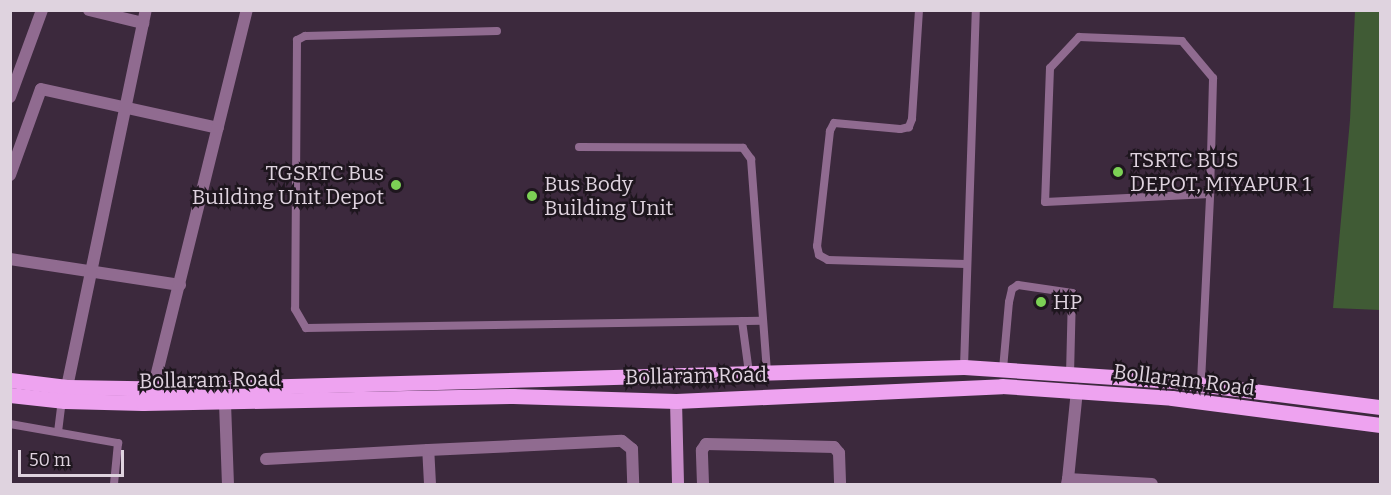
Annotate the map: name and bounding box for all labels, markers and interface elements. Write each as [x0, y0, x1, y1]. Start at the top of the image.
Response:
place label: TSRTC BUS DEPOT, MIYAPUR 1 [1130, 147, 1311, 197]
place label: TGSRTC Bus Building Unit Depot [192, 160, 384, 210]
marker: TSRTC BUS DEPOT, MIYAPUR 1 [1111, 165, 1125, 179]
place label: Bus Body Building Unit [544, 171, 673, 221]
marker: TGSRTC Bus Building Unit Depot [389, 178, 403, 192]
marker: Bus Body Building Unit [525, 189, 539, 203]
place label: HP [1053, 289, 1082, 315]
marker: HP [1034, 295, 1048, 309]
street label: Bollaram Road [1112, 359, 1256, 401]
street label: Bollaram Road [625, 362, 767, 390]
street label: Bollaram Road [139, 366, 281, 394]
scale bar [21, 438, 128, 476]
text: 50 m [29, 449, 71, 471]

